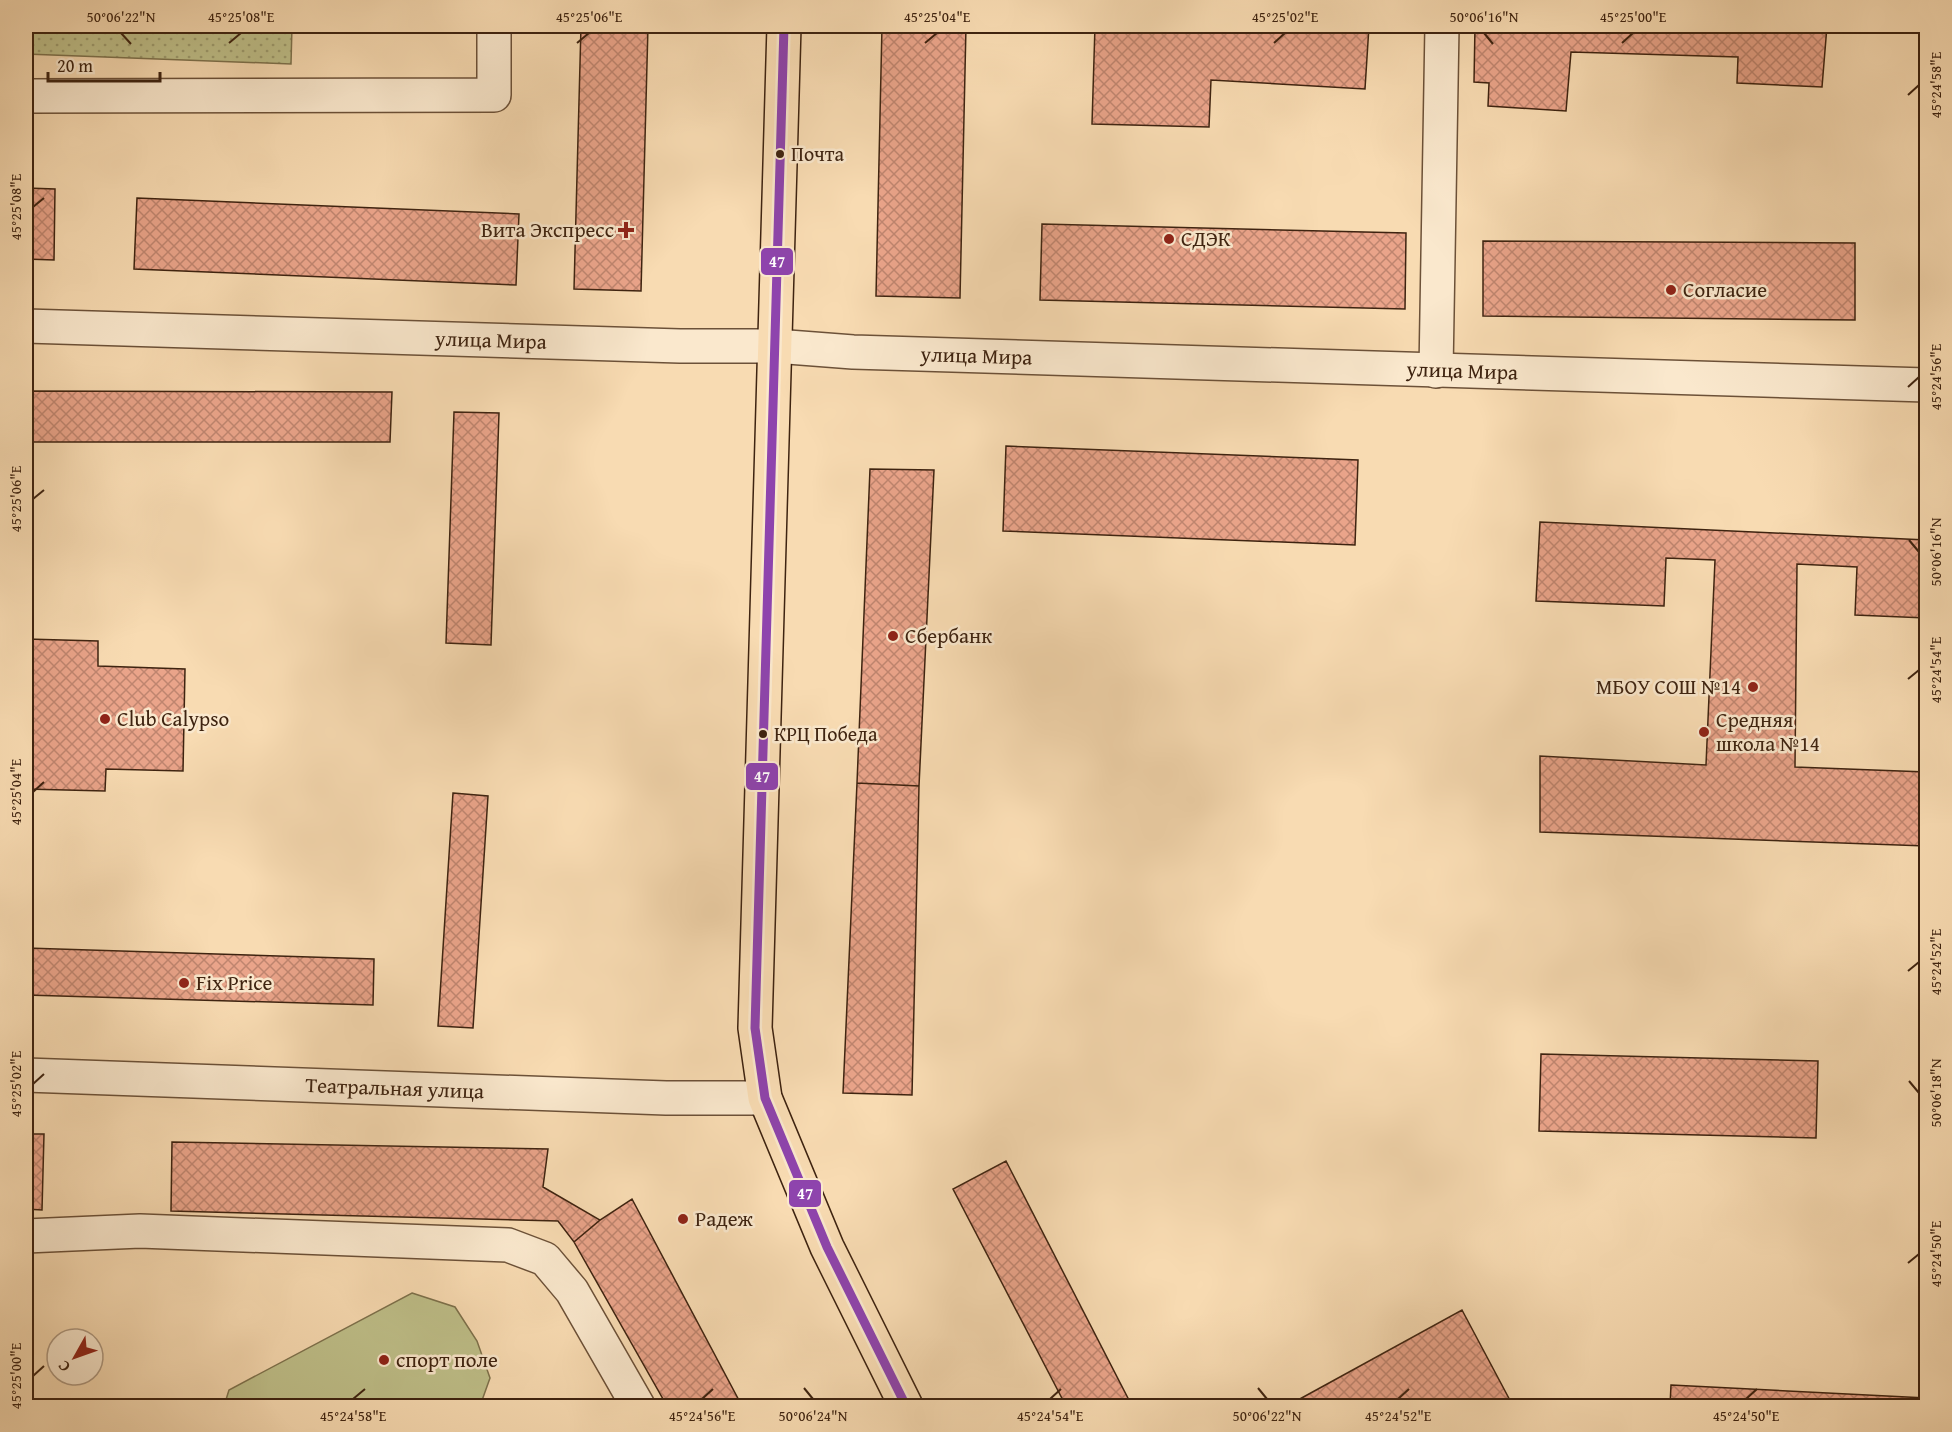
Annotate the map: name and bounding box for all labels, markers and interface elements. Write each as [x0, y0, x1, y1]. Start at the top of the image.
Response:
text: 50°06'22"N [87, 6, 156, 27]
text: 45°25'08"E [208, 6, 275, 27]
text: 45°25'06"E [556, 6, 623, 27]
text: 45°25'04"E [904, 6, 971, 27]
text: 45°25'02"E [1252, 6, 1319, 27]
text: 50°06'16"N [1450, 6, 1519, 27]
text: 45°25'00"E [1600, 6, 1667, 27]
scale bar [48, 45, 160, 83]
text: 45°24'58"E [1925, 51, 1946, 118]
text: 20 m [57, 52, 93, 79]
place label: Почта [791, 139, 844, 168]
marker: Почта [774, 148, 786, 160]
text: 45°25'08"E [5, 173, 26, 240]
place label: Вита Экспресс [481, 214, 614, 245]
marker: Вита Экспресс [619, 223, 633, 237]
place label: СДЭК [1181, 223, 1231, 254]
marker: СДЭК [1162, 232, 1176, 246]
line badge: 47 [760, 247, 794, 276]
text: 47 [769, 249, 785, 273]
place label: Согласие [1683, 274, 1767, 305]
marker: Согласие [1664, 283, 1678, 297]
street label: улица Мира [434, 322, 547, 357]
street label: улица Мира [919, 338, 1033, 373]
text: 45°24'56"E [1925, 343, 1946, 410]
street label: улица Мира [1405, 353, 1518, 387]
text: 45°25'06"E [5, 465, 26, 532]
text: 50°06'16"N [1925, 517, 1946, 586]
place label: Сбербанк [905, 620, 992, 651]
marker: Сбербанк [886, 629, 900, 643]
text: 45°24'54"E [1925, 636, 1946, 703]
place label: МБОУ СОШ №14 [1596, 671, 1741, 702]
marker: МБОУ СОШ №14 [1746, 680, 1760, 694]
place label: Club Calypso [117, 703, 229, 734]
place label: Средняя школа №14 [1716, 704, 1820, 759]
marker: Club Calypso [98, 712, 112, 726]
place label: КРЦ Победа [774, 719, 878, 748]
marker: Средняя школа №14 [1697, 725, 1711, 739]
marker: КРЦ Победа [757, 728, 769, 740]
text: 45°25'04"E [5, 758, 26, 825]
line badge: 47 [745, 762, 779, 791]
text: 47 [754, 764, 770, 788]
text: 45°24'52"E [1925, 928, 1946, 995]
place label: Fix Price [196, 967, 273, 998]
marker: Fix Price [177, 976, 191, 990]
text: 45°25'02"E [5, 1050, 26, 1117]
text: 50°06'18"N [1925, 1058, 1946, 1127]
street label: Театральная улица [305, 1069, 485, 1106]
line badge: 47 [788, 1179, 822, 1208]
text: 47 [797, 1181, 813, 1205]
place label: Радеж [695, 1203, 754, 1234]
marker: Радеж [676, 1212, 690, 1226]
text: 45°24'50"E [1925, 1220, 1946, 1287]
north arrow [45, 1327, 105, 1387]
text: 45°25'00"E [5, 1342, 26, 1409]
place label: спорт поле [396, 1344, 498, 1375]
marker: спорт поле [377, 1353, 391, 1367]
text: С [51, 1355, 76, 1378]
text: 45°24'58"E [320, 1405, 387, 1426]
text: 45°24'56"E [669, 1405, 736, 1426]
text: 50°06'24"N [779, 1405, 848, 1426]
text: 45°24'54"E [1017, 1405, 1084, 1426]
text: 50°06'22"N [1233, 1405, 1302, 1426]
text: 45°24'52"E [1365, 1405, 1432, 1426]
text: 45°24'50"E [1713, 1405, 1780, 1426]

